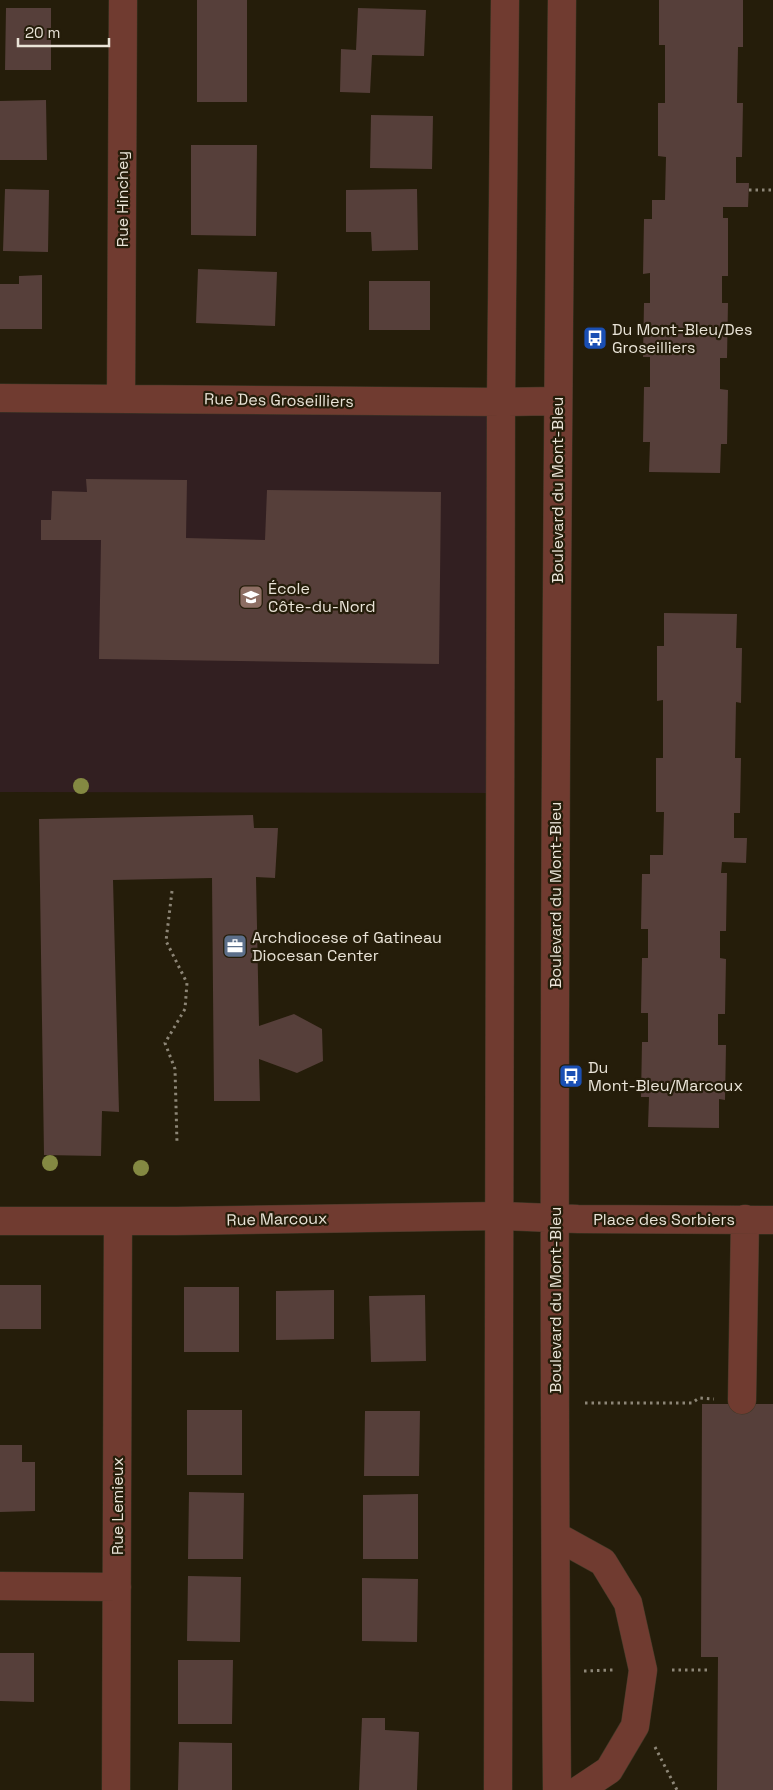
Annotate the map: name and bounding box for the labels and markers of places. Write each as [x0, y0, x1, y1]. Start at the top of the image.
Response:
place label: Du Mont-Bleu/Des Groseilliers [612, 319, 752, 358]
bus stop icon: Du Mont-Bleu/Des Groseilliers [582, 325, 608, 351]
place label: École Côte-du-Nord [268, 578, 376, 617]
school or university icon: École Côte-du-Nord [238, 584, 264, 610]
place label: Archdiocese of Gatineau Diocesan Center [252, 927, 442, 966]
office icon: Archdiocese of Gatineau Diocesan Center [222, 933, 248, 959]
place label: Du Mont-Bleu/Marcoux [588, 1057, 743, 1096]
bus stop icon: Du Mont-Bleu/Marcoux [558, 1063, 584, 1089]

